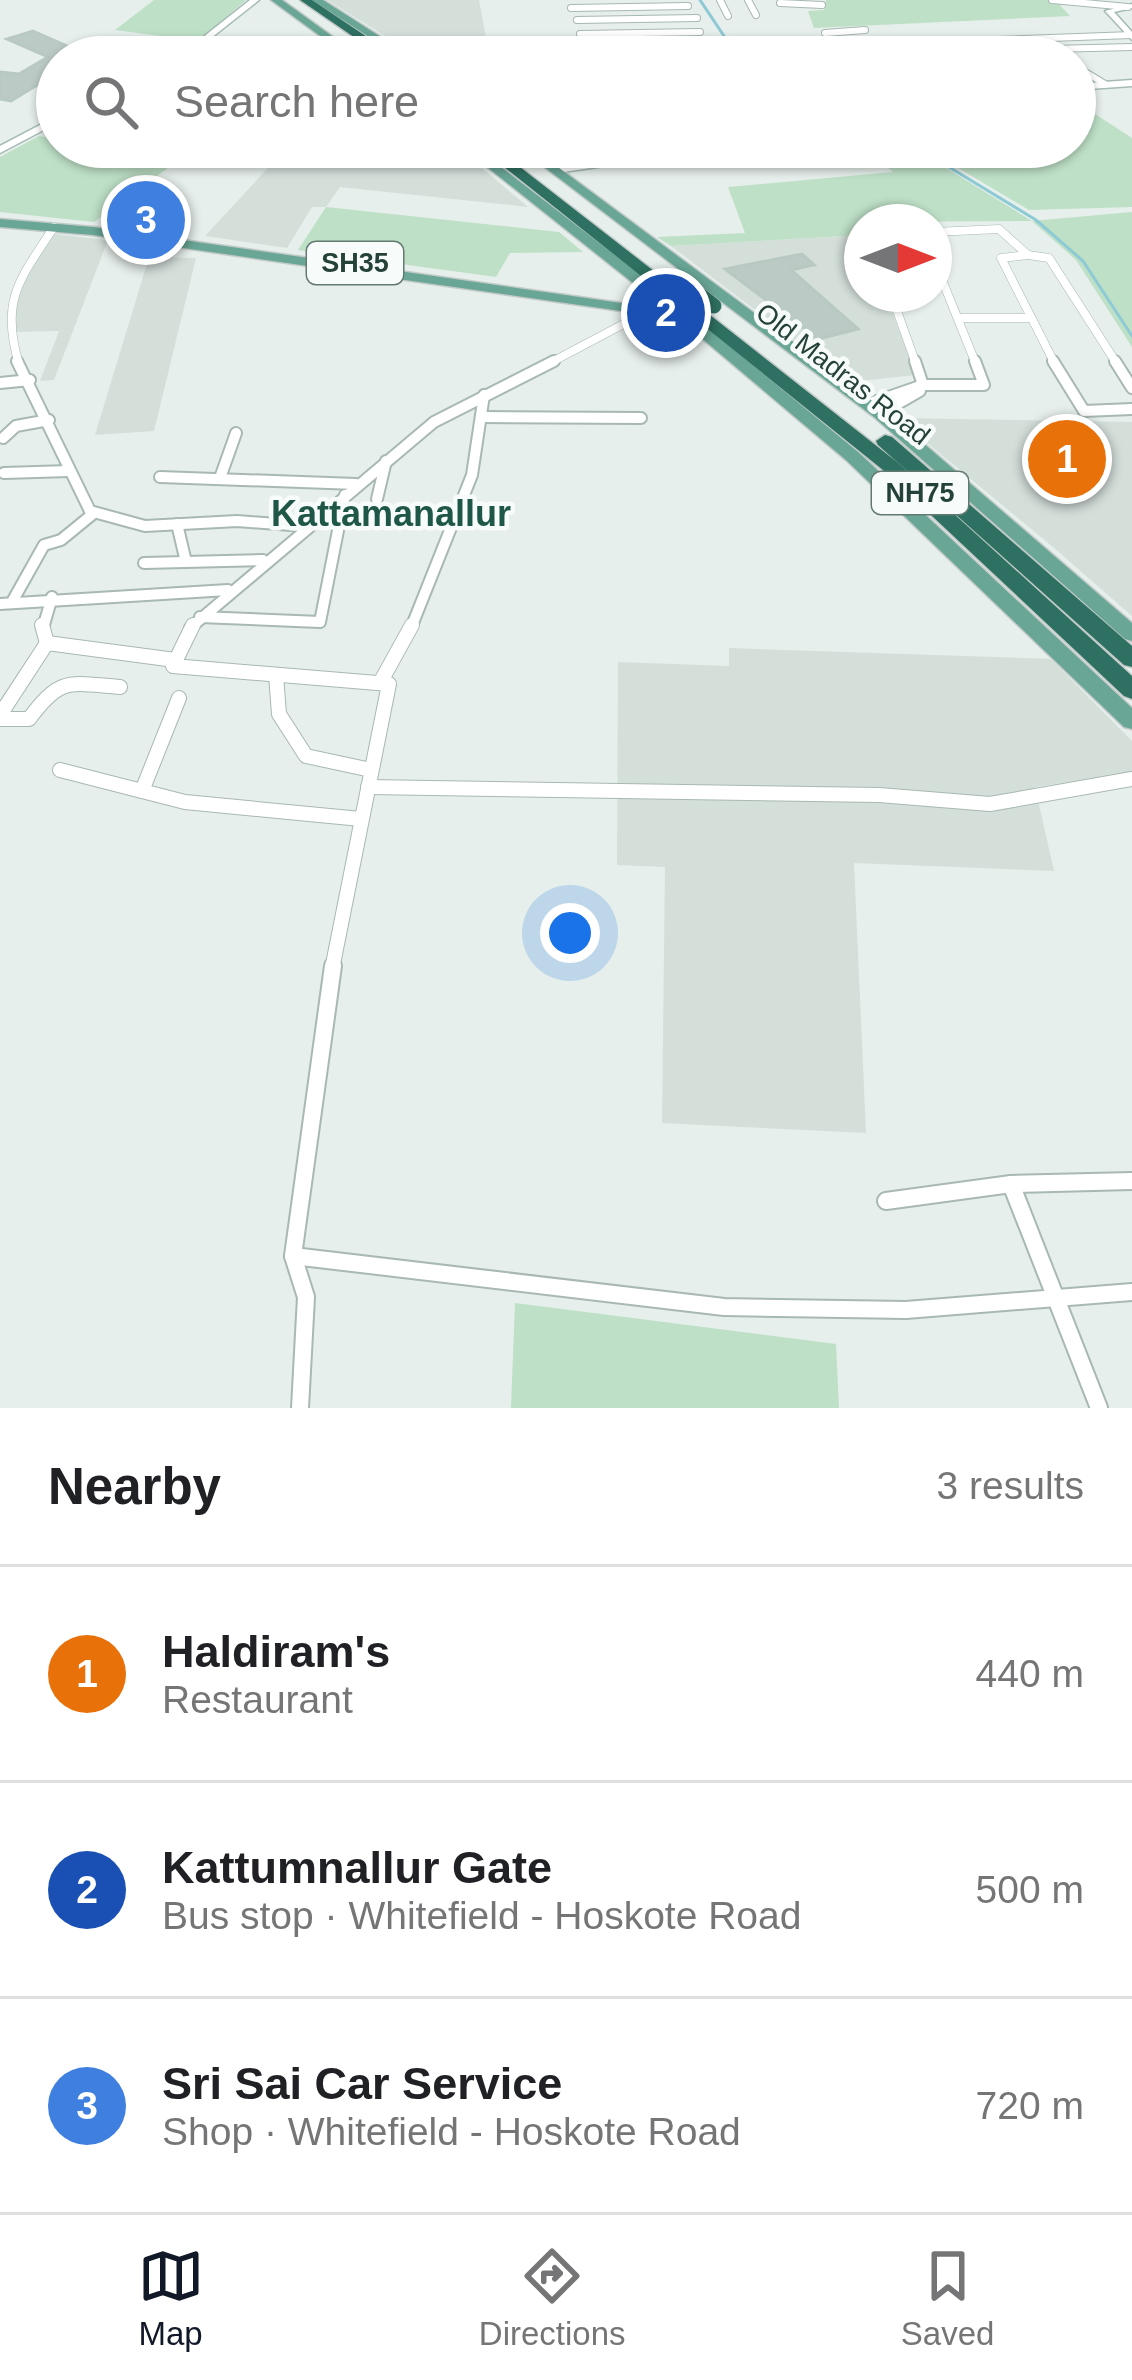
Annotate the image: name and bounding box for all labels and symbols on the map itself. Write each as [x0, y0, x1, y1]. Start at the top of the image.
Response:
pin: 3 [107, 175, 185, 265]
north arrow [844, 204, 952, 312]
road number: SH35 [307, 242, 403, 284]
pin: 2 [627, 268, 705, 358]
street label: Old Madras Road [750, 297, 936, 451]
pin: 1 [1028, 414, 1106, 504]
road number: NH75 [872, 472, 968, 514]
district label: Kattamanallur [271, 493, 511, 534]
your location [540, 903, 600, 963]

